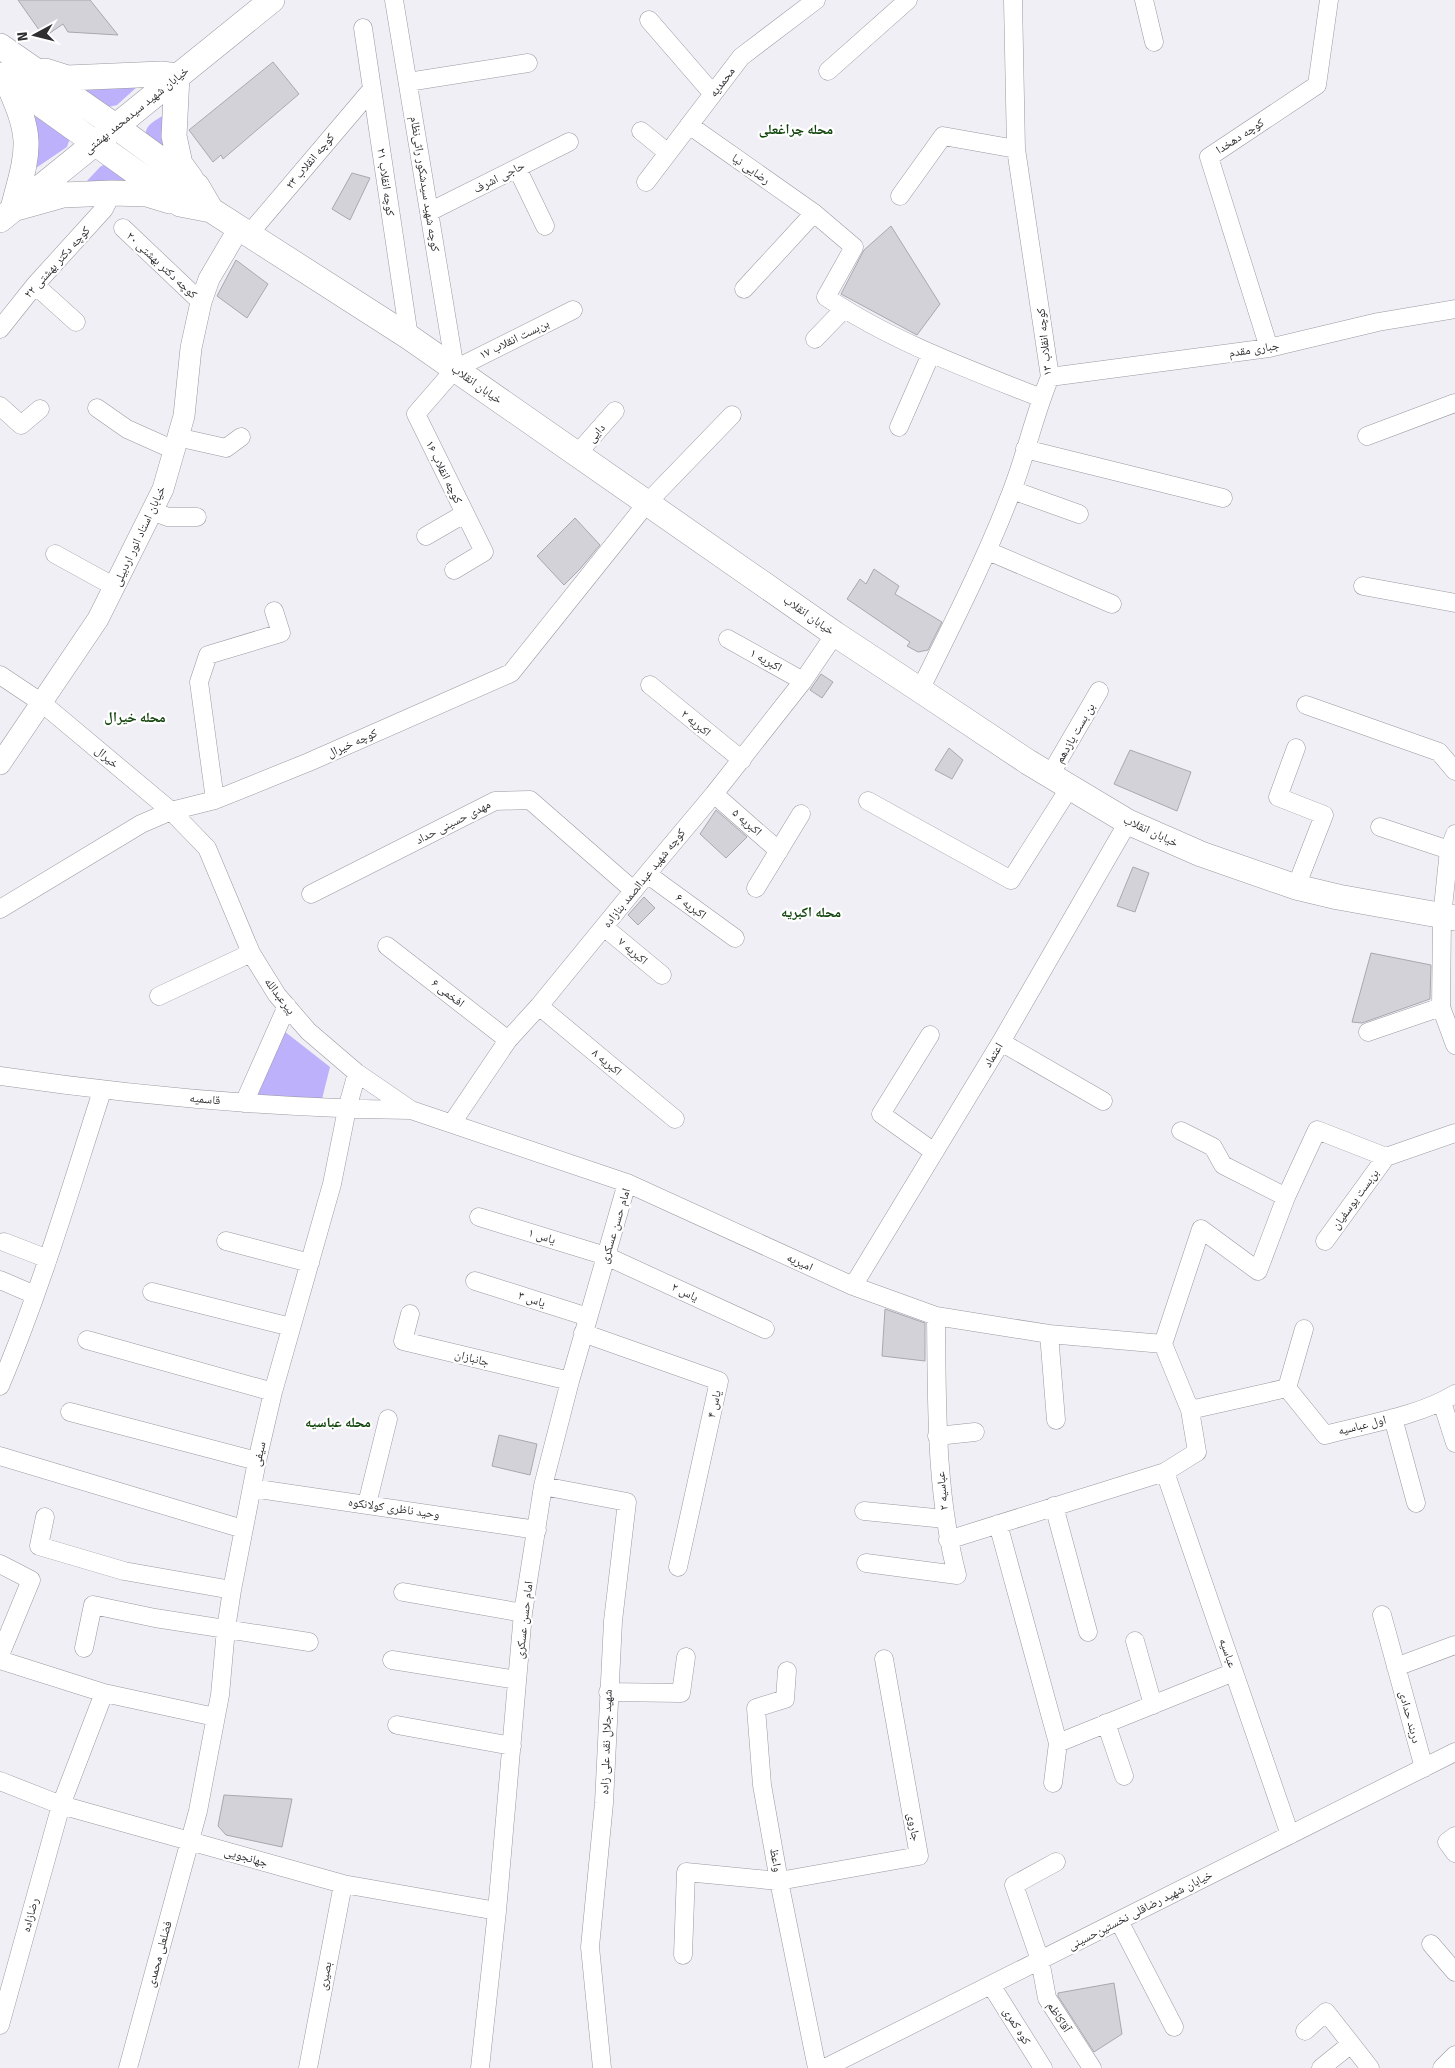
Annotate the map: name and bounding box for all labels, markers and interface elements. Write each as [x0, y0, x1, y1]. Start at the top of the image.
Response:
north arrow [10, 10, 60, 60]
text: N [14, 31, 32, 42]
street label: خیابان شهید سیدمحمد بهشتی [81, 63, 192, 157]
street label: محمدیه [706, 64, 738, 100]
street label: کوچه شهید سیدشکور راثی‌نظام [406, 115, 443, 253]
street label: کوچه دهخدا [1213, 115, 1267, 157]
district label: محله چراغعلی [759, 121, 833, 138]
street label: کوچه انقلاب ۲۳ [283, 130, 338, 192]
street label: کوچه انقلاب ۲۱ [374, 147, 398, 217]
street label: رضایی نیا [729, 151, 773, 188]
street label: حاجی اشرف [471, 158, 527, 196]
street label: کوچه دکتر بهشتی ۲۲ [21, 223, 93, 301]
street label: کوچه دکتر بهشتی ۲۰ [124, 229, 200, 302]
street label: کوچه انقلاب ۱۳ [1033, 307, 1055, 377]
street label: بن‌بست انقلاب ۱۷ [477, 316, 551, 362]
street label: جباری مقدم [1228, 338, 1281, 361]
street label: خیابان انقلاب [449, 361, 505, 407]
street label: دایی [584, 421, 608, 445]
street label: کوچه انقلاب ۱۶ [422, 438, 465, 506]
street label: خیابان استاد انور اردبیلی [110, 483, 169, 588]
street label: خیابان انقلاب [781, 592, 837, 638]
street label: اکبریه ۱ [747, 646, 785, 675]
street label: بن بست یازدهم [1052, 701, 1099, 766]
street label: اکبریه ۲ [678, 707, 714, 740]
district label: محله خیرال [104, 709, 166, 726]
street label: کوچه خیرال [325, 726, 379, 760]
street label: خیرال [92, 743, 122, 771]
street label: مهدی حسینی حداد [413, 797, 493, 847]
street label: اکبریه ۵ [729, 805, 765, 839]
street label: خیابان انقلاب [1121, 812, 1181, 850]
street label: کوچه شهید عبدالصمد بنازاده [600, 826, 689, 931]
street label: اکبریه ۶ [673, 890, 709, 922]
district label: محله اکبریه [781, 904, 841, 921]
street label: اکبریه ۷ [615, 935, 651, 968]
street label: پیرعبدالله [261, 975, 299, 1018]
street label: افخمی ۶ [429, 976, 467, 1010]
street label: اعتماد [980, 1040, 1006, 1070]
street label: اکبریه ۸ [589, 1046, 625, 1079]
street label: قاسمیه [189, 1091, 221, 1108]
street label: بن‌بست یوسفیان [1328, 1166, 1382, 1232]
street label: امام حسن عسکری [597, 1187, 634, 1266]
street label: یاس ۱ [527, 1225, 558, 1247]
street label: امیریه [785, 1250, 815, 1274]
street label: یاس ۲ [669, 1280, 701, 1305]
street label: یاس ۳ [517, 1288, 548, 1310]
street label: جانبازان [453, 1347, 491, 1369]
street label: یاس ۴ [704, 1389, 724, 1419]
street label: اول عباسیه [1337, 1412, 1388, 1438]
district label: محله عباسیه [305, 1414, 371, 1431]
street label: سیفی [250, 1440, 269, 1468]
street label: عباسیه ۲ [933, 1471, 951, 1511]
street label: وحید ناظری کولانکوه [347, 1495, 441, 1522]
street label: امام حسن عسکری [512, 1580, 537, 1660]
street label: عباسیه [1216, 1636, 1240, 1670]
street label: شهید جلال نقد علی زاده [597, 1689, 615, 1795]
street label: دربند حدادی [1396, 1689, 1424, 1745]
street label: جاروی [905, 1812, 923, 1843]
street label: جهانجویی [223, 1844, 270, 1870]
street label: واعظ [767, 1847, 785, 1873]
street label: خیابان شهید رضاقلی نخستین‌حسینی [1065, 1867, 1215, 1953]
street label: رضازاده [19, 1896, 41, 1933]
street label: فضلعلی محمدی [143, 1919, 175, 1989]
street label: بصیری [315, 1960, 335, 1992]
street label: آقاکاظم [1043, 1999, 1074, 2036]
street label: کوه کمری [1000, 2005, 1034, 2047]

